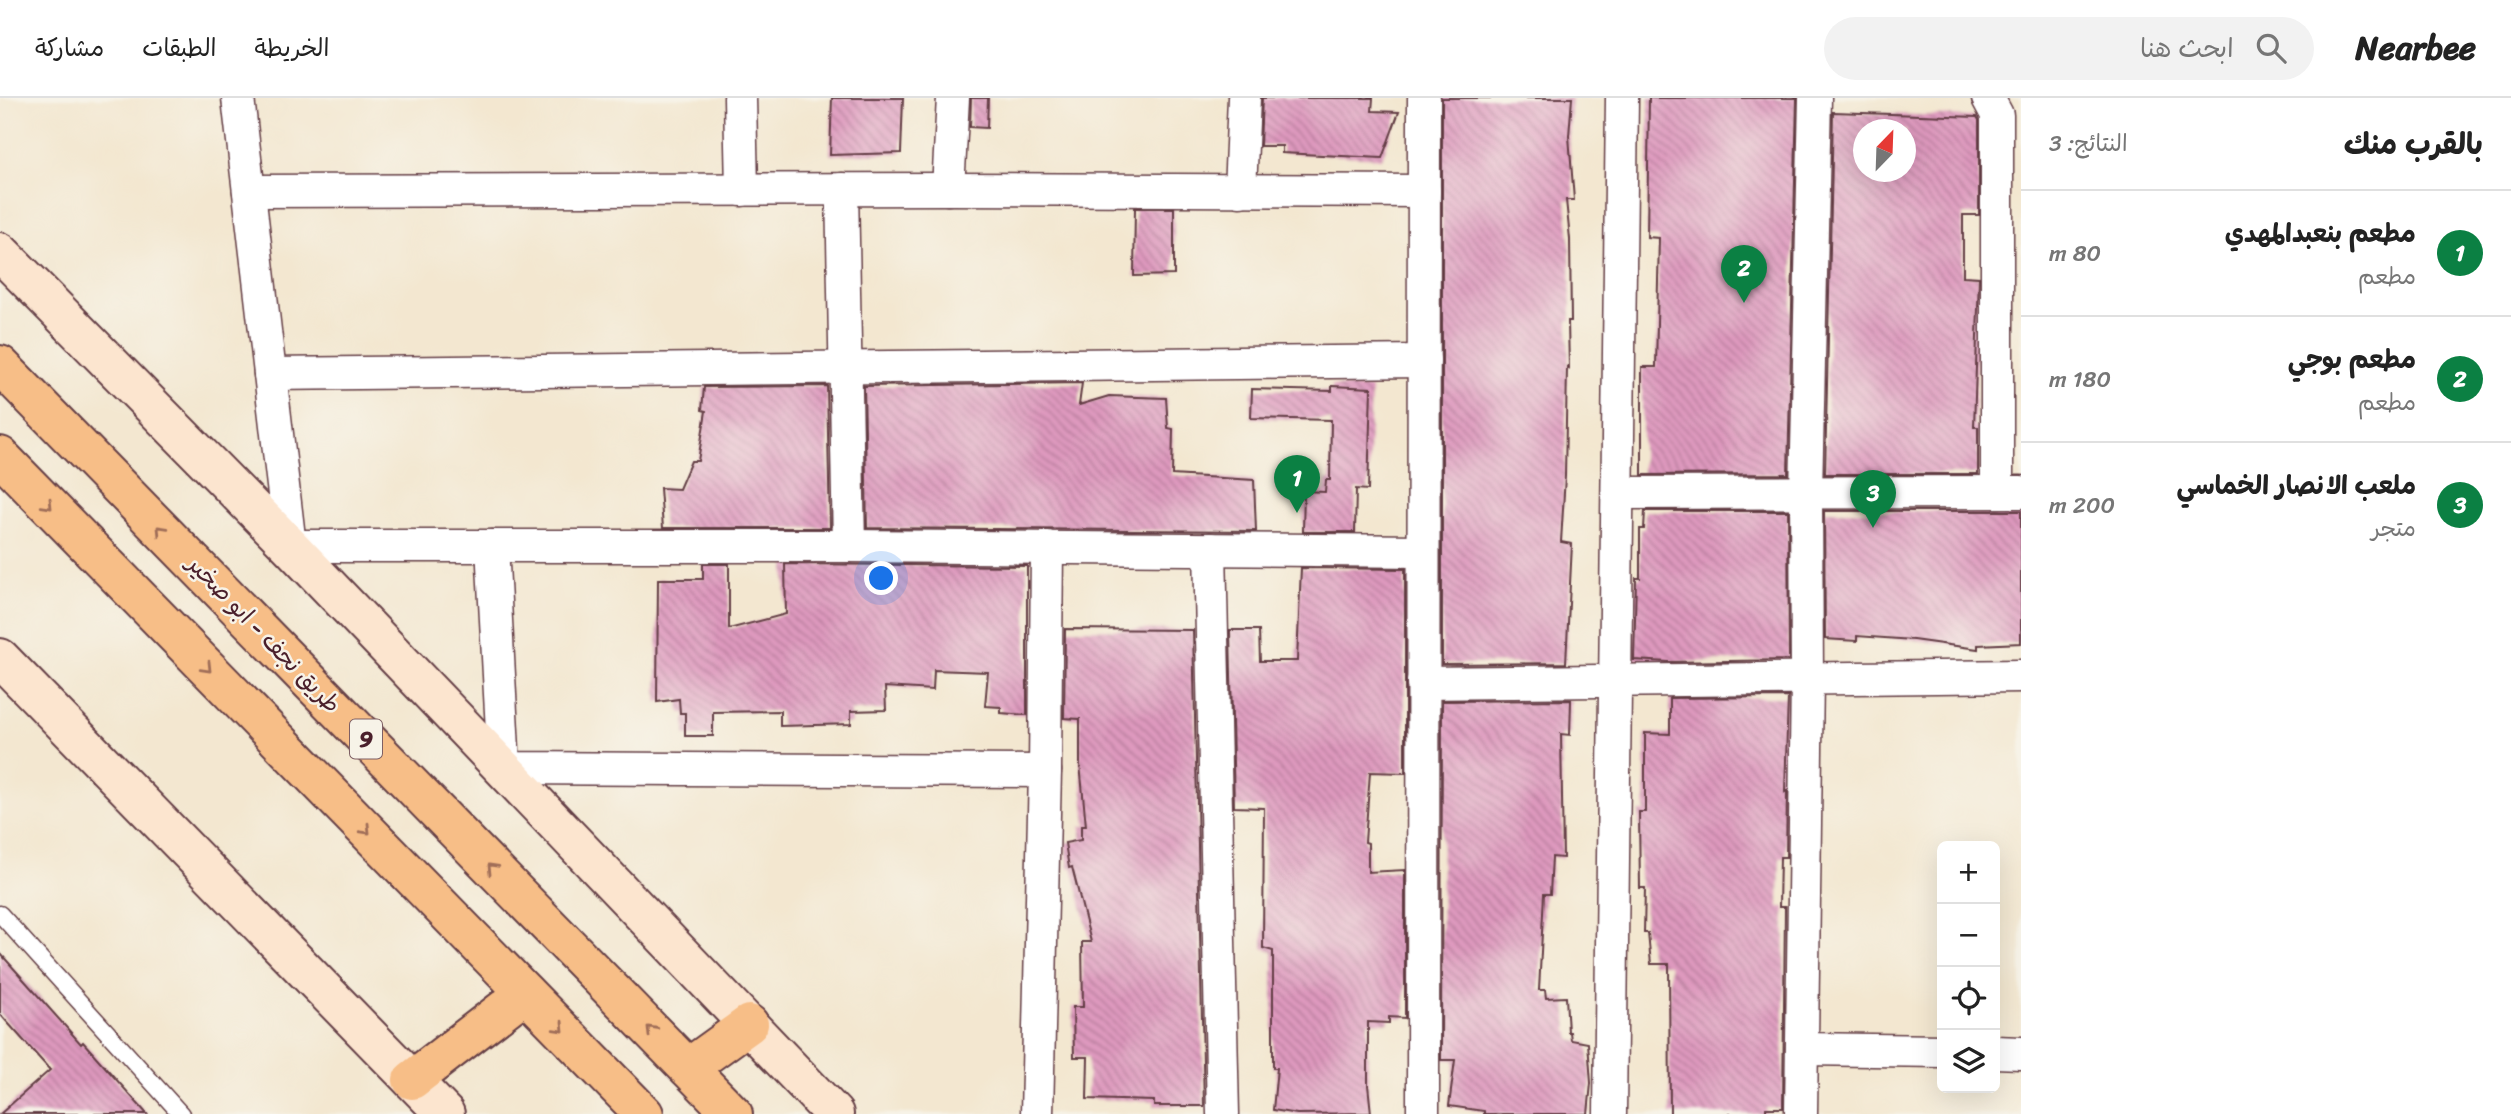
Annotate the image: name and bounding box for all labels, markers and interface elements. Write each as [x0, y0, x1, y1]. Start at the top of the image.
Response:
search box [1824, 17, 2314, 80]
text: Nearbee [2356, 19, 2476, 77]
text: ابحث هنا [2140, 25, 2234, 71]
text: مشاركة [35, 27, 104, 69]
text: الطبقات [142, 27, 217, 69]
text: الخريطة [255, 27, 329, 69]
icon: search [2252, 29, 2290, 67]
text: بالقرب منك [2344, 117, 2483, 171]
north arrow [1853, 119, 1916, 182]
text: النتائج: 3 [2049, 123, 2128, 164]
text: مطعم بنعبدالمهدي [2225, 210, 2416, 256]
text: 80 m [2049, 233, 2101, 274]
text: 1 [2455, 233, 2465, 274]
pin: 2 [1721, 245, 1767, 303]
text: مطعم [2358, 256, 2416, 297]
text: مطعم بوجي [2288, 336, 2416, 382]
text: 180 m [2049, 359, 2111, 400]
text: 2 [2453, 359, 2467, 400]
text: مطعم [2358, 382, 2416, 423]
pin: 1 [1274, 455, 1320, 513]
text: ملعب الانصار الخماسي [2176, 462, 2416, 508]
pin: 3 [1850, 470, 1896, 528]
text: 200 m [2049, 485, 2115, 526]
text: 3 [2454, 485, 2466, 526]
one-way arrow [39, 497, 52, 510]
text: متجر [2371, 508, 2416, 549]
one-way arrow [157, 525, 170, 538]
street label: طريق نجف - ابو صخير [175, 543, 352, 724]
your location [864, 561, 898, 595]
one-way arrow [199, 659, 212, 672]
road number: 9 [350, 720, 382, 758]
one-way arrow [358, 822, 371, 835]
map controls [1937, 841, 2000, 1093]
button: + [1937, 841, 2000, 904]
one-way arrow [487, 863, 500, 876]
button: − [1937, 904, 2000, 967]
button: locate [1937, 967, 2000, 1030]
one-way arrow [551, 1019, 564, 1032]
one-way arrow [647, 1026, 659, 1038]
button: layers [1937, 1030, 2000, 1093]

